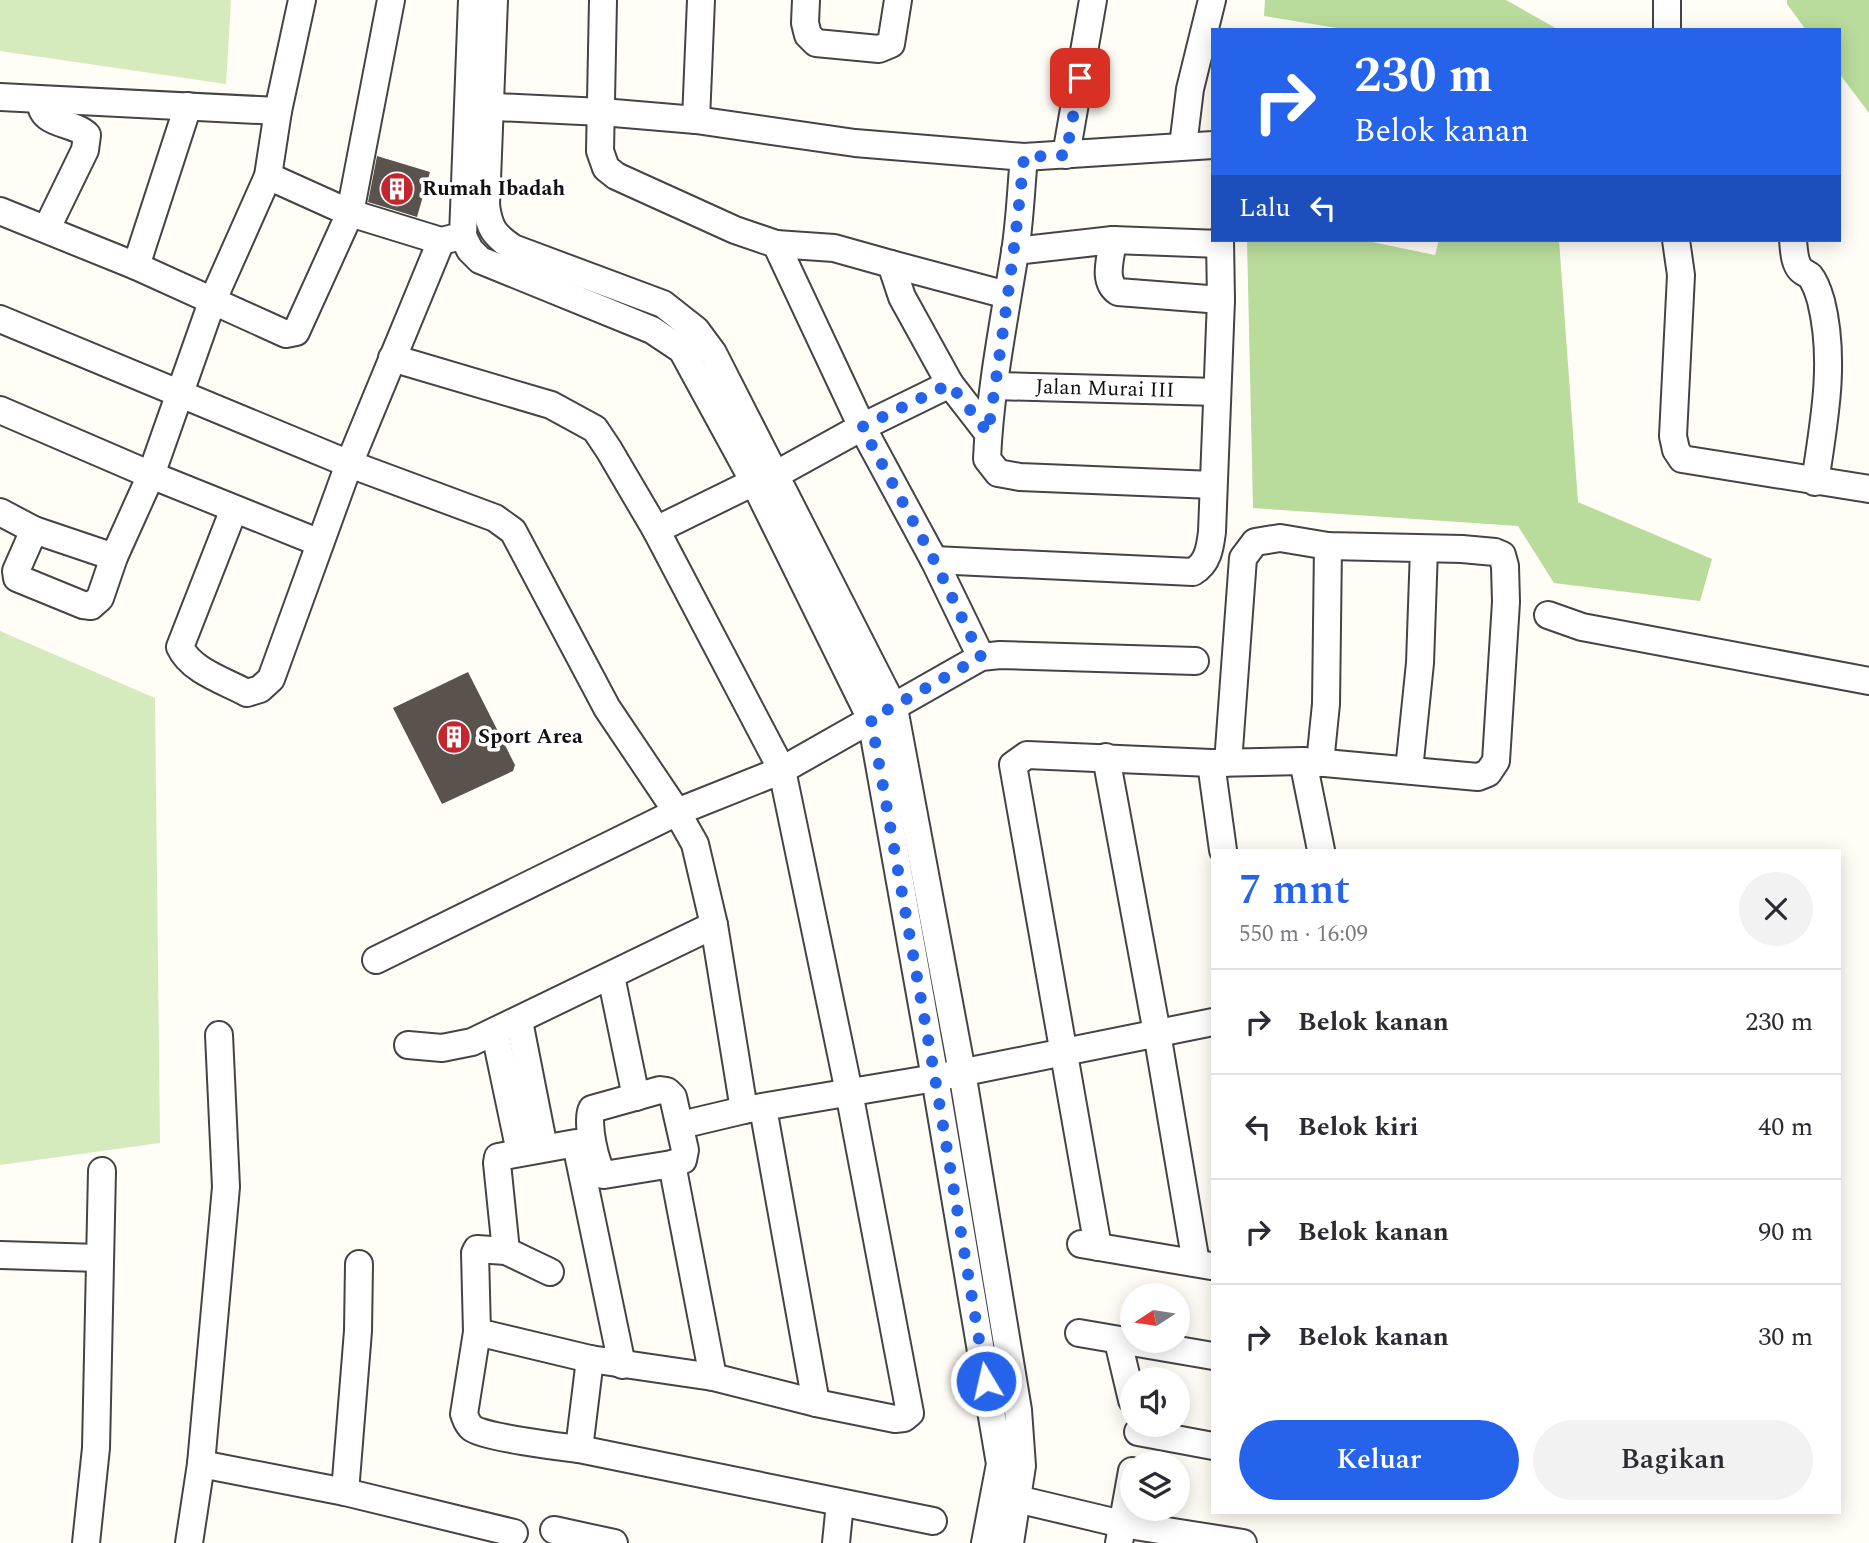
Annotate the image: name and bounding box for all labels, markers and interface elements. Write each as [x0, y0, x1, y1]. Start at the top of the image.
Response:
text: 230 m [1354, 39, 1493, 114]
pin [1050, 48, 1110, 108]
icon: right [1239, 56, 1330, 147]
icon: arrive [1061, 59, 1099, 97]
text: Belok kanan [1354, 107, 1529, 156]
building icon: Rumah Ibadah [378, 170, 416, 208]
place label: Rumah Ibadah [422, 173, 565, 205]
text: Lalu [1239, 188, 1290, 228]
icon: left [1304, 189, 1342, 227]
street label: Jalan Murai III [1035, 371, 1175, 407]
building icon: Sport Area [435, 718, 473, 756]
place label: Sport Area [478, 721, 583, 753]
text: 7 mnt [1239, 859, 1350, 922]
button: close [1739, 872, 1813, 946]
text: 550 m · 16:09 [1239, 917, 1368, 952]
text: Belok kanan [1298, 1002, 1449, 1042]
text: 230 m [1745, 1002, 1813, 1042]
icon: right [1239, 1003, 1277, 1041]
text: Belok kiri [1298, 1107, 1418, 1147]
text: 40 m [1758, 1107, 1813, 1147]
icon: left [1239, 1108, 1277, 1146]
text: Belok kanan [1298, 1212, 1449, 1252]
text: 90 m [1758, 1212, 1813, 1252]
icon: right [1239, 1213, 1277, 1251]
north arrow [1120, 1283, 1190, 1353]
map controls [1120, 1283, 1190, 1521]
text: Belok kanan [1298, 1317, 1449, 1357]
text: 30 m [1758, 1317, 1813, 1357]
icon: right [1239, 1318, 1277, 1356]
position arrow [949, 1344, 1023, 1418]
button: sound [1120, 1367, 1190, 1437]
button: Keluar [1239, 1420, 1519, 1500]
button: Bagikan [1533, 1420, 1813, 1500]
button: layers [1120, 1451, 1190, 1521]

